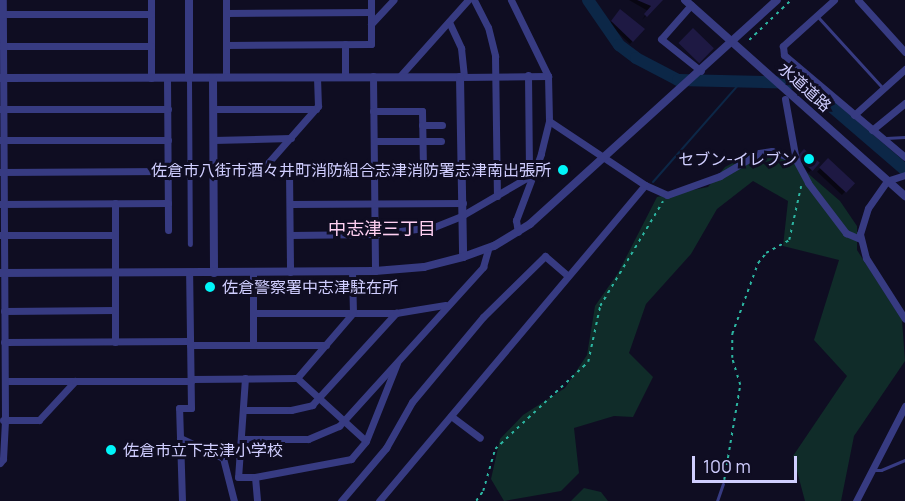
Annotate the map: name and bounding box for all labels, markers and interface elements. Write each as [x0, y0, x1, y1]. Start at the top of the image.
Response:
street label: 水道道路 [775, 58, 835, 116]
place label: セブン-イレブン [678, 149, 797, 169]
marker: セブン-イレブン [802, 152, 816, 166]
place label: 佐倉市八街市酒々井町消防組合志津消防署志津南出張所 [151, 160, 551, 180]
marker: 佐倉市八街市酒々井町消防組合志津消防署志津南出張所 [556, 163, 570, 177]
district label: 中志津三丁目 [328, 217, 436, 239]
place label: 佐倉警察署中志津駐在所 [222, 277, 398, 297]
marker: 佐倉警察署中志津駐在所 [203, 280, 217, 294]
place label: 佐倉市立下志津小学校 [123, 440, 283, 460]
marker: 佐倉市立下志津小学校 [104, 443, 118, 457]
scale bar [695, 444, 800, 482]
text: 100 m [703, 454, 751, 478]

